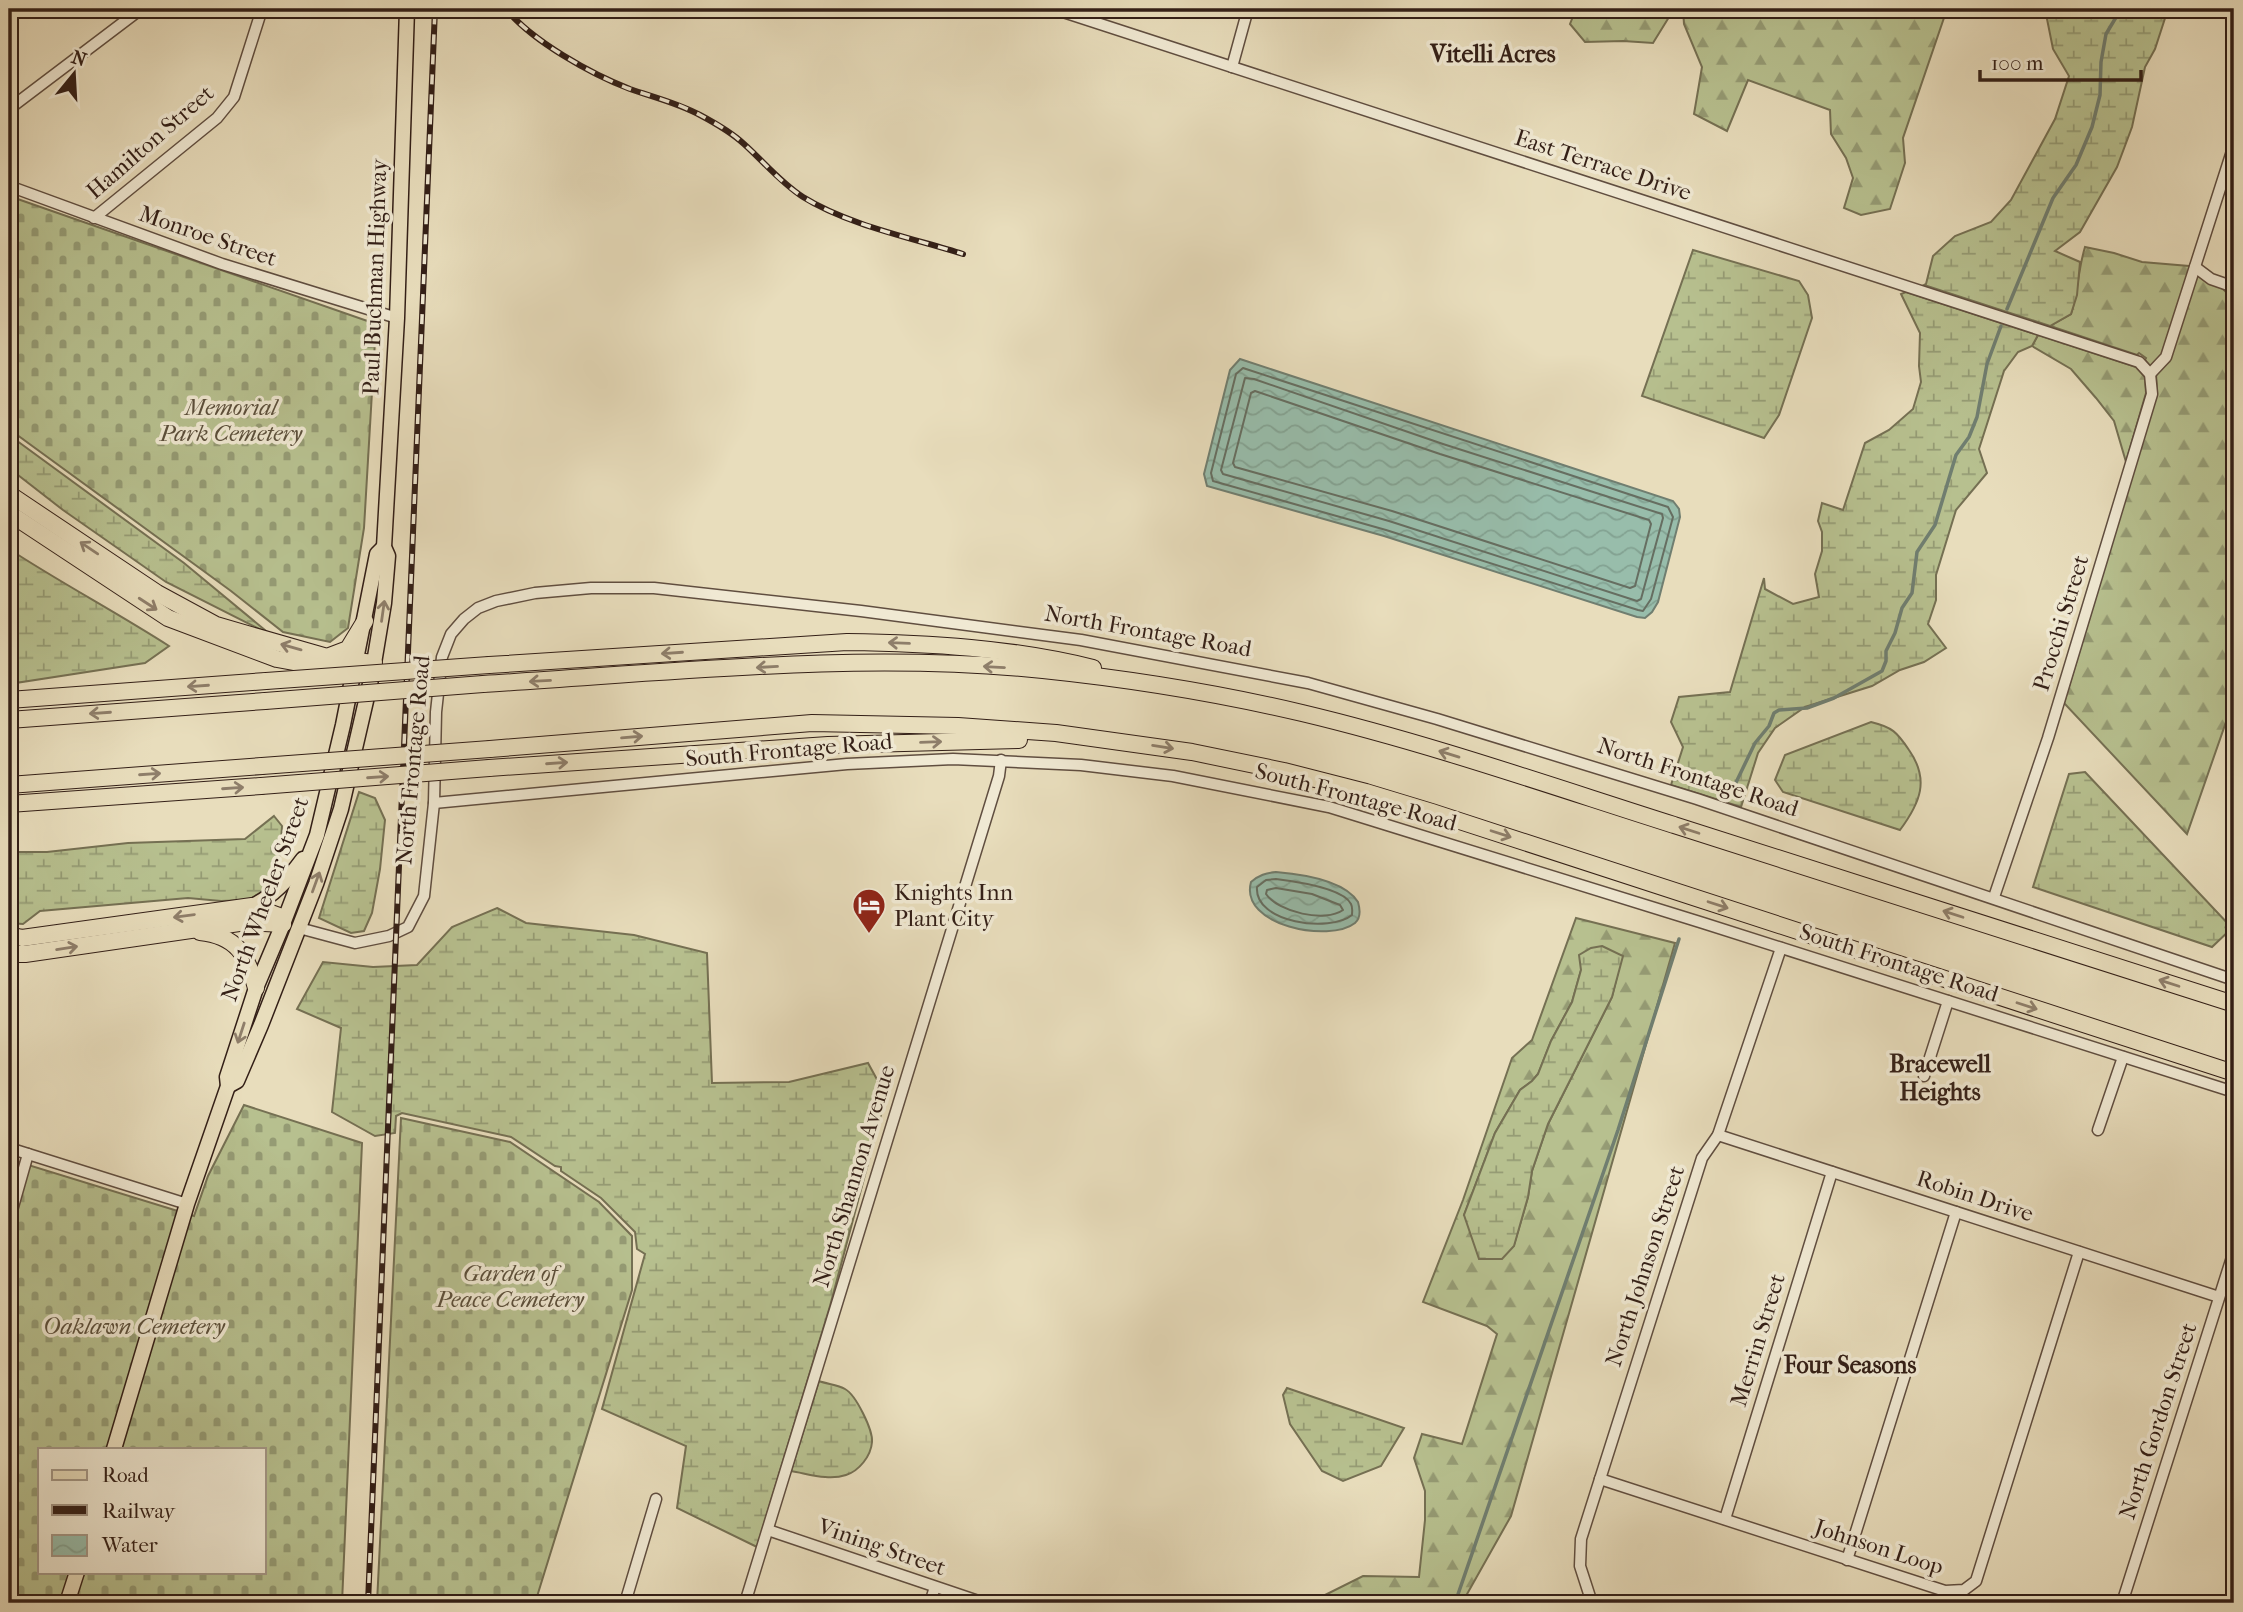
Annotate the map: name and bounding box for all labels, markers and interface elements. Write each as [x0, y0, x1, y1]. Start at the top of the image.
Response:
north arrow [38, 38, 108, 108]
scale bar [1980, 38, 2142, 82]
district label: Vitelli Acres [1429, 40, 1556, 68]
text: N [69, 46, 90, 72]
text: 100 m [1991, 51, 2044, 75]
street label: Hamilton Street [81, 79, 219, 205]
street label: East Terrace Drive [1511, 124, 1695, 206]
street label: Paul Buchman Highway [357, 158, 393, 396]
street label: Monroe Street [136, 200, 280, 272]
park label: Memorial Park Cemetery [159, 394, 303, 447]
one-way arrow [79, 541, 99, 555]
street label: Procchi Street [2028, 552, 2094, 694]
one-way arrow [137, 598, 157, 612]
street label: North Frontage Road [1042, 599, 1254, 663]
one-way arrow [376, 600, 389, 623]
one-way arrow [888, 636, 911, 649]
one-way arrow [280, 640, 303, 653]
one-way arrow [661, 647, 684, 660]
street label: North Frontage Road [390, 654, 436, 866]
one-way arrow [756, 661, 779, 674]
one-way arrow [983, 661, 1006, 674]
one-way arrow [529, 674, 552, 687]
one-way arrow [187, 680, 210, 693]
one-way arrow [89, 707, 111, 720]
street label: South Frontage Road [684, 727, 894, 772]
one-way arrow [620, 730, 643, 743]
street label: North Frontage Road [1594, 732, 1802, 822]
one-way arrow [919, 735, 942, 749]
one-way arrow [1151, 741, 1174, 754]
one-way arrow [1438, 746, 1460, 759]
one-way arrow [545, 757, 568, 770]
street label: South Frontage Road [1252, 757, 1460, 837]
one-way arrow [138, 767, 161, 780]
one-way arrow [366, 770, 389, 783]
one-way arrow [221, 781, 244, 794]
street label: North Wheeler Street [215, 793, 315, 1005]
one-way arrow [1678, 823, 1700, 836]
one-way arrow [1490, 829, 1512, 841]
one-way arrow [311, 872, 324, 894]
place label: Knights Inn Plant City [894, 879, 1014, 932]
hotel icon: Knights Inn Plant City [850, 886, 888, 935]
one-way arrow [1706, 900, 1728, 912]
one-way arrow [1942, 907, 1964, 920]
one-way arrow [174, 909, 196, 922]
street label: South Frontage Road [1796, 918, 2002, 1008]
one-way arrow [55, 941, 78, 954]
one-way arrow [2159, 976, 2181, 989]
one-way arrow [2016, 1000, 2038, 1013]
one-way arrow [234, 1022, 246, 1044]
district label: Bracewell Heights [1889, 1050, 1991, 1106]
street label: North Shannon Avenue [807, 1062, 901, 1290]
street label: North Johnson Street [1600, 1162, 1690, 1370]
street label: Robin Drive [1913, 1164, 2037, 1228]
park label: Garden of Peace Cemetery [435, 1260, 584, 1313]
street label: Merrin Street [1725, 1270, 1791, 1410]
park label: Oaklawn Cemetery [43, 1313, 226, 1340]
street label: North Gordon Street [2114, 1319, 2202, 1523]
district label: Four Seasons [1783, 1351, 1916, 1379]
legend [38, 1448, 266, 1574]
text: Road [102, 1463, 149, 1487]
text: Railway [102, 1499, 176, 1523]
street label: Vining Street [814, 1512, 949, 1581]
street label: Johnson Loop [1809, 1513, 1947, 1581]
text: Water [101, 1533, 158, 1557]

